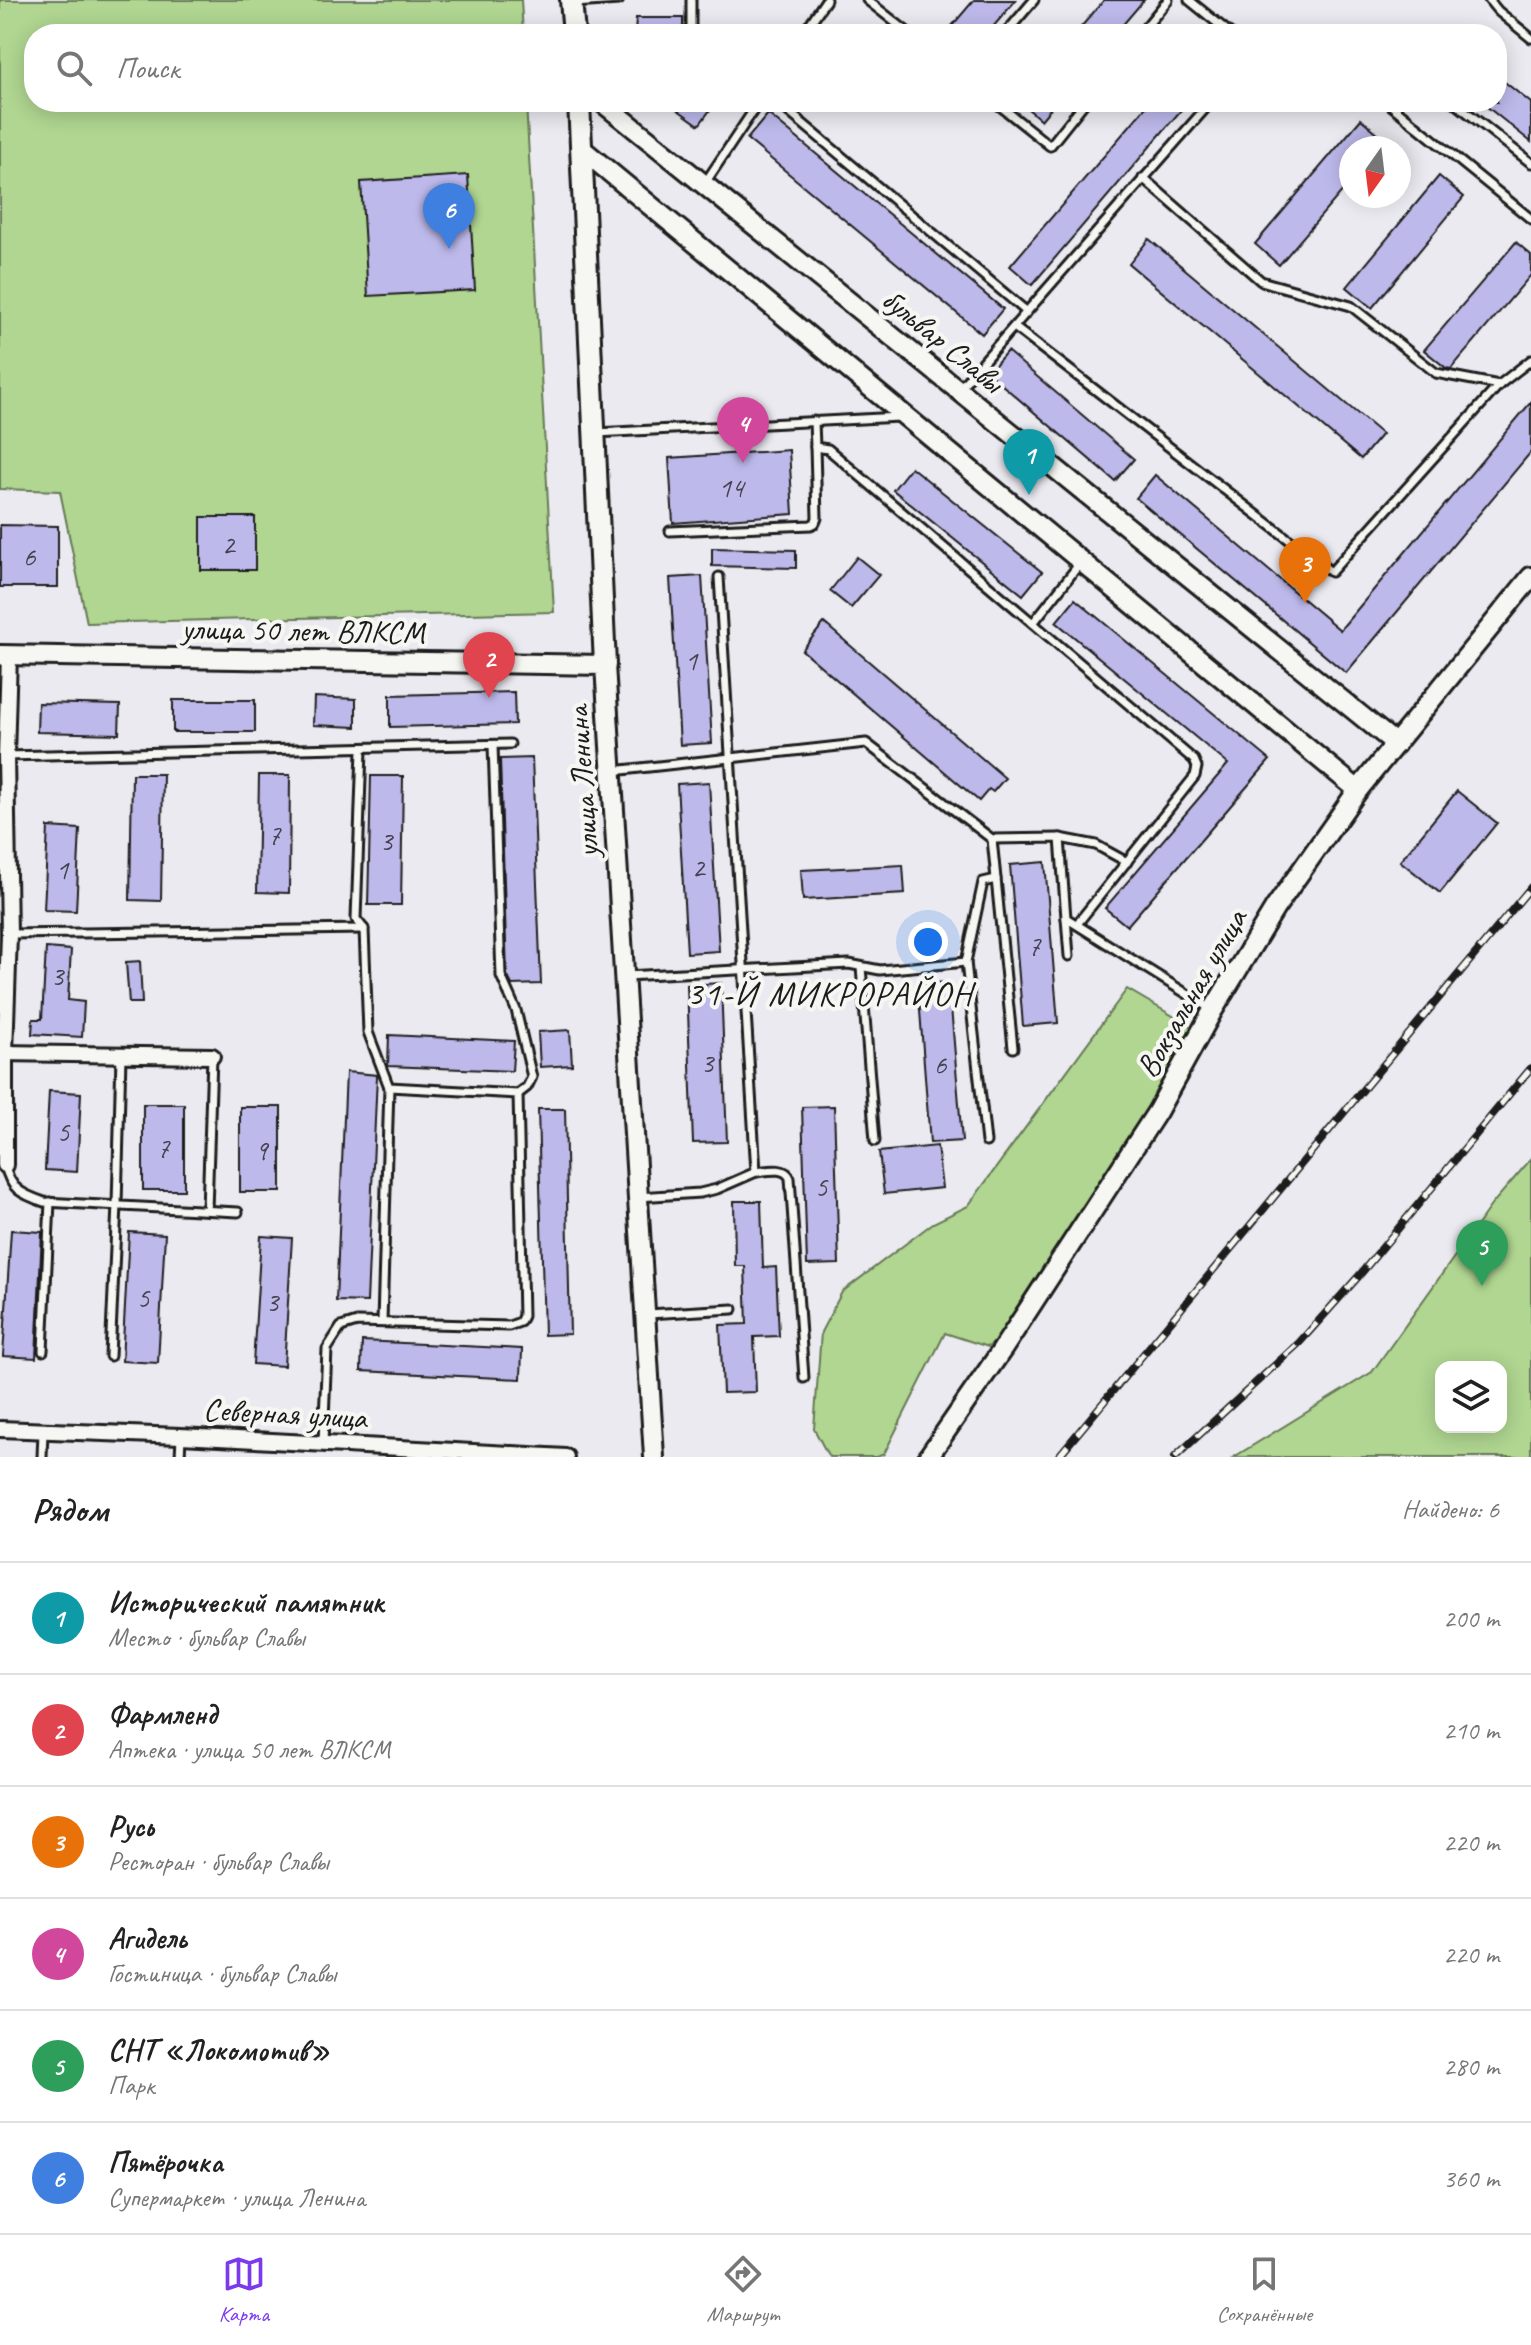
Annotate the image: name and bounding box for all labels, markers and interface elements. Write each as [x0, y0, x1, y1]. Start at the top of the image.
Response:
search box [24, 24, 1507, 112]
icon: search [52, 46, 96, 90]
text: Поиск [116, 49, 179, 87]
north arrow [1339, 136, 1411, 208]
pin: 6 [423, 183, 475, 249]
street label: бульвар Славы [873, 279, 1014, 403]
pin: 4 [717, 397, 769, 463]
pin: 1 [1003, 429, 1055, 495]
house number: 14 [718, 470, 746, 505]
house number: 2 [222, 527, 237, 562]
pin: 3 [1279, 537, 1331, 603]
house number: 6 [23, 539, 37, 574]
street label: улица 50 лет ВЛКСМ [179, 608, 427, 653]
pin: 2 [463, 632, 515, 698]
house number: 1 [685, 643, 699, 678]
street label: улица Ленина [557, 702, 608, 861]
house number: 7 [268, 817, 282, 852]
house number: 3 [380, 823, 395, 858]
house number: 2 [692, 850, 707, 885]
house number: 1 [56, 852, 70, 887]
street label: Вокзальная улица [1127, 900, 1257, 1085]
your location [908, 922, 948, 962]
house number: 7 [1028, 928, 1042, 963]
house number: 3 [51, 958, 66, 993]
district label: 31-Й МИКРОРАЙОН [687, 972, 977, 1015]
house number: 3 [701, 1045, 716, 1080]
house number: 6 [934, 1047, 948, 1082]
house number: 5 [57, 1114, 71, 1149]
house number: 7 [157, 1130, 171, 1165]
house number: 9 [255, 1133, 270, 1168]
house number: 5 [815, 1169, 829, 1204]
pin: 5 [1456, 1220, 1508, 1286]
house number: 5 [137, 1280, 151, 1315]
house number: 3 [266, 1284, 281, 1319]
map controls [1435, 1361, 1507, 1433]
button: layers [1435, 1361, 1507, 1433]
street label: Северная улица [202, 1389, 370, 1438]
text: Рядом [32, 1488, 108, 1531]
text: Найдено: 6 [1402, 1493, 1499, 1526]
text: Исторический памятник [108, 1583, 384, 1621]
text: 1 [52, 1602, 64, 1635]
text: 200 m [1443, 1602, 1499, 1635]
text: Место · бульвар Славы [108, 1621, 305, 1654]
text: Фармленд [108, 1695, 217, 1733]
text: 2 [52, 1714, 64, 1747]
text: 210 m [1443, 1714, 1499, 1747]
text: Аптека · улица 50 лет ВЛКСМ [108, 1733, 390, 1766]
text: Русь [108, 1807, 154, 1845]
text: 3 [52, 1826, 64, 1859]
text: 220 m [1443, 1826, 1499, 1859]
text: Ресторан · бульвар Славы [108, 1845, 329, 1878]
text: Агидель [108, 1919, 187, 1957]
text: 4 [52, 1938, 64, 1971]
text: 220 m [1443, 1938, 1499, 1971]
text: Гостиница · бульвар Славы [108, 1957, 336, 1990]
text: СНТ «Локомотив» [108, 2031, 329, 2069]
text: 5 [52, 2050, 64, 2083]
text: 280 m [1443, 2050, 1499, 2083]
text: Парк [108, 2069, 154, 2102]
text: Пятёрочка [108, 2143, 223, 2181]
text: 6 [52, 2162, 64, 2195]
text: 360 m [1443, 2162, 1499, 2195]
text: Супермаркет · улица Ленина [108, 2181, 365, 2214]
tab: Карта [219, 2252, 269, 2328]
tab: Маршрут [707, 2252, 779, 2328]
tab: Сохранённые [1217, 2252, 1312, 2328]

